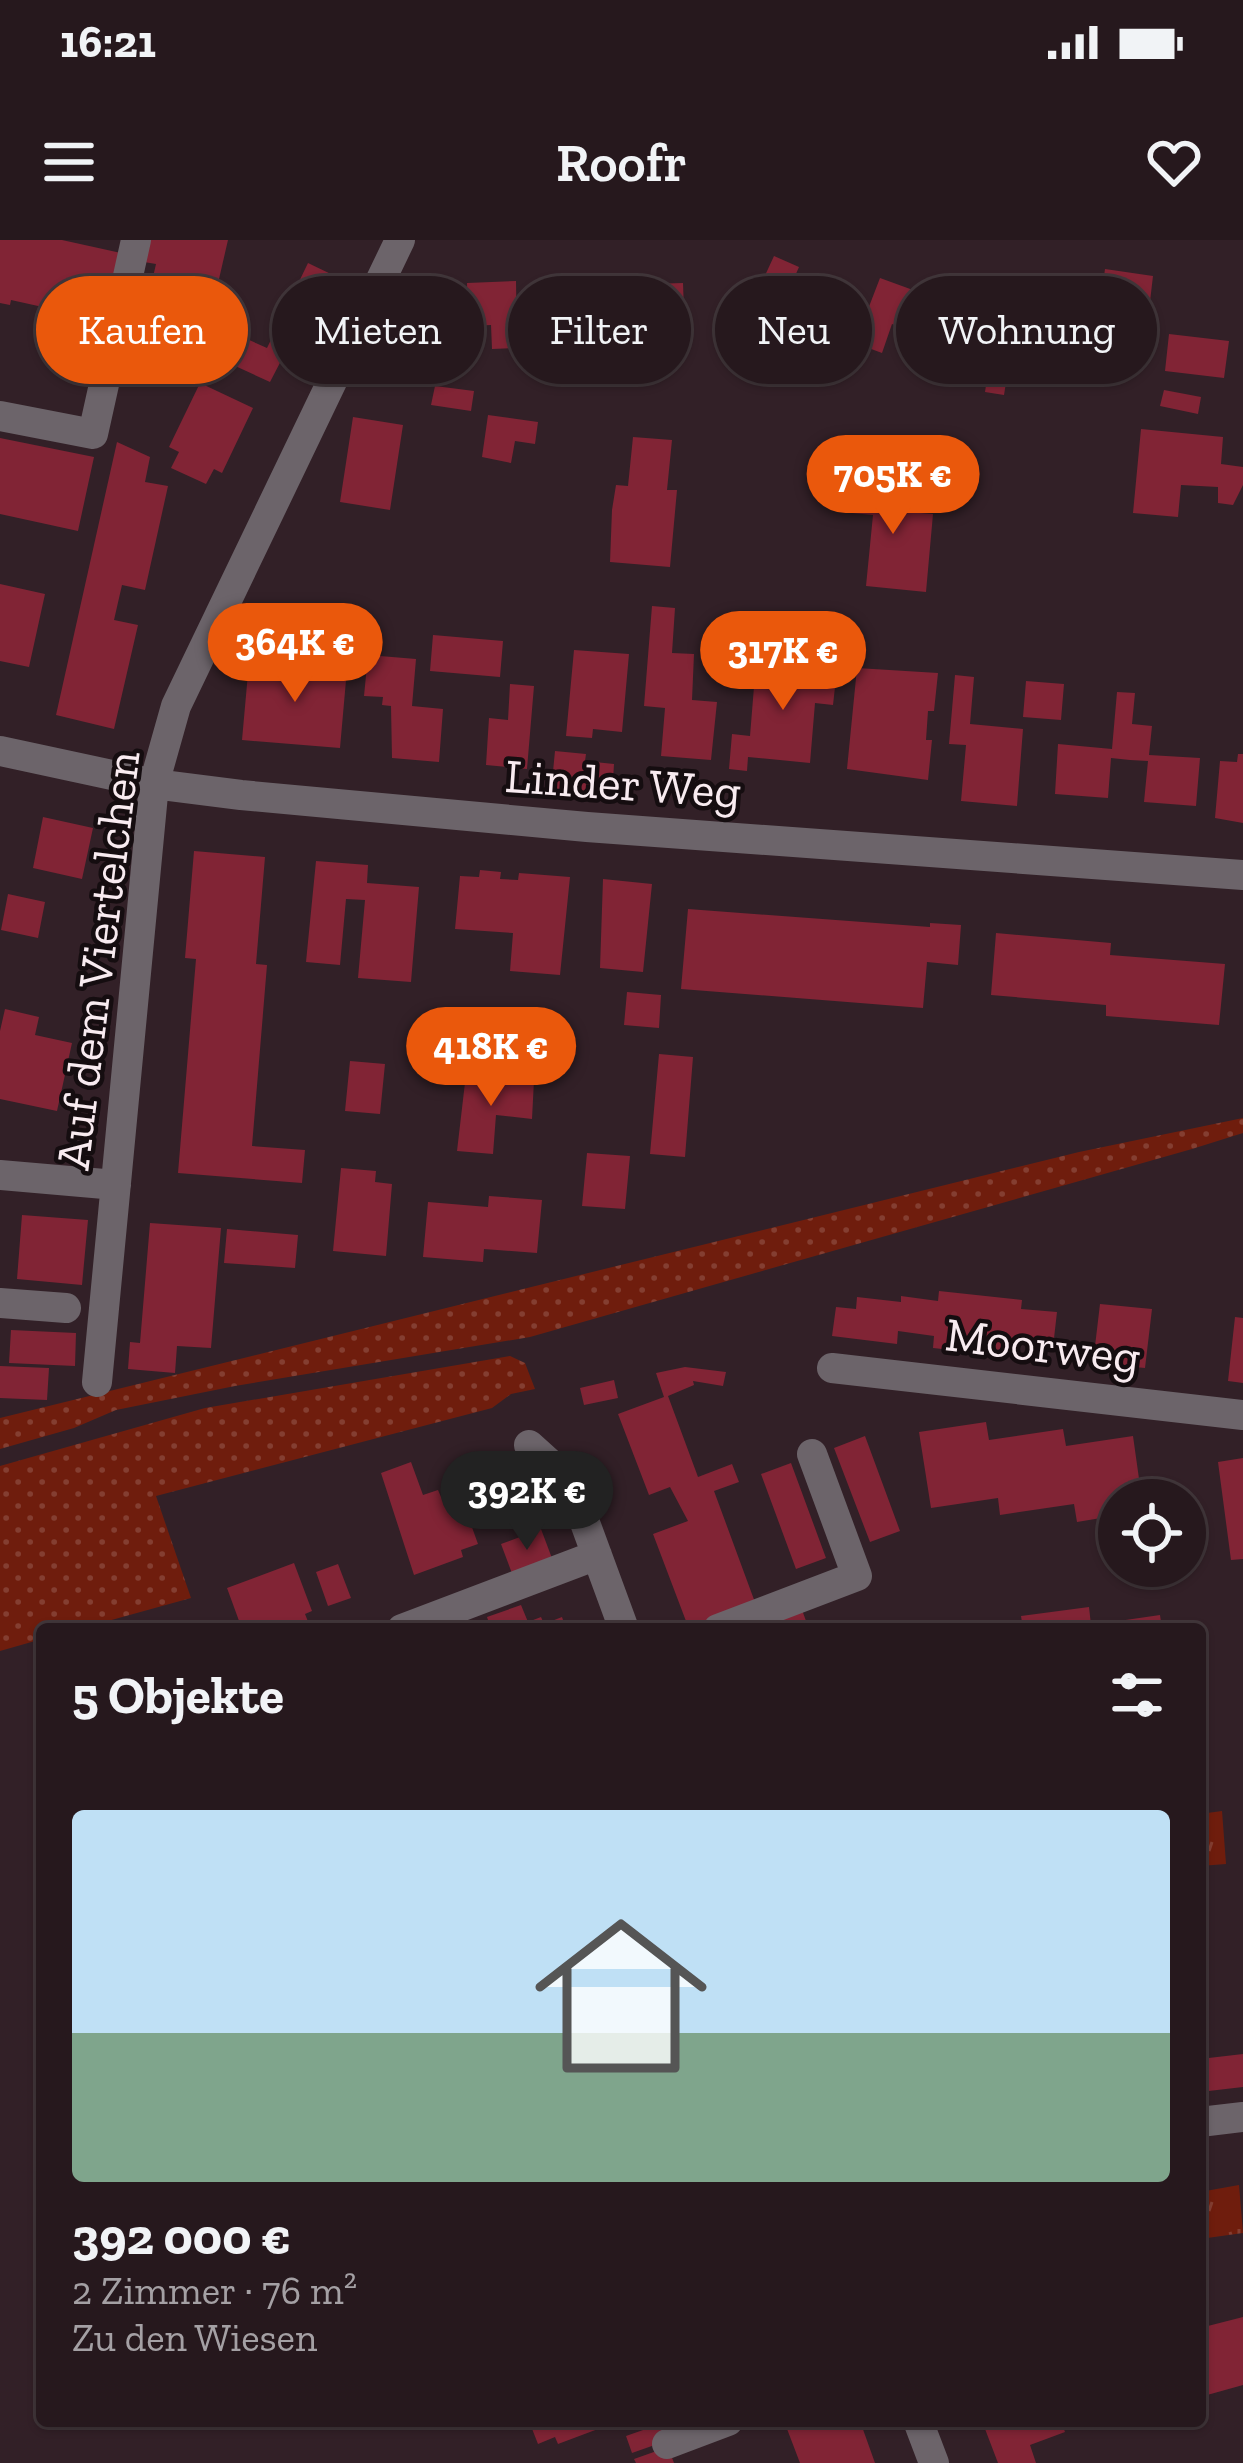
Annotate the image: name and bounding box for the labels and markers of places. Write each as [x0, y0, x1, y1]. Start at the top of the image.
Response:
pin: 705K € [795, 435, 991, 537]
pin: 364K € [197, 603, 393, 705]
pin: 317K € [685, 611, 881, 713]
pin: 418K € [393, 1007, 589, 1109]
pin: 392K € [429, 1451, 625, 1553]

